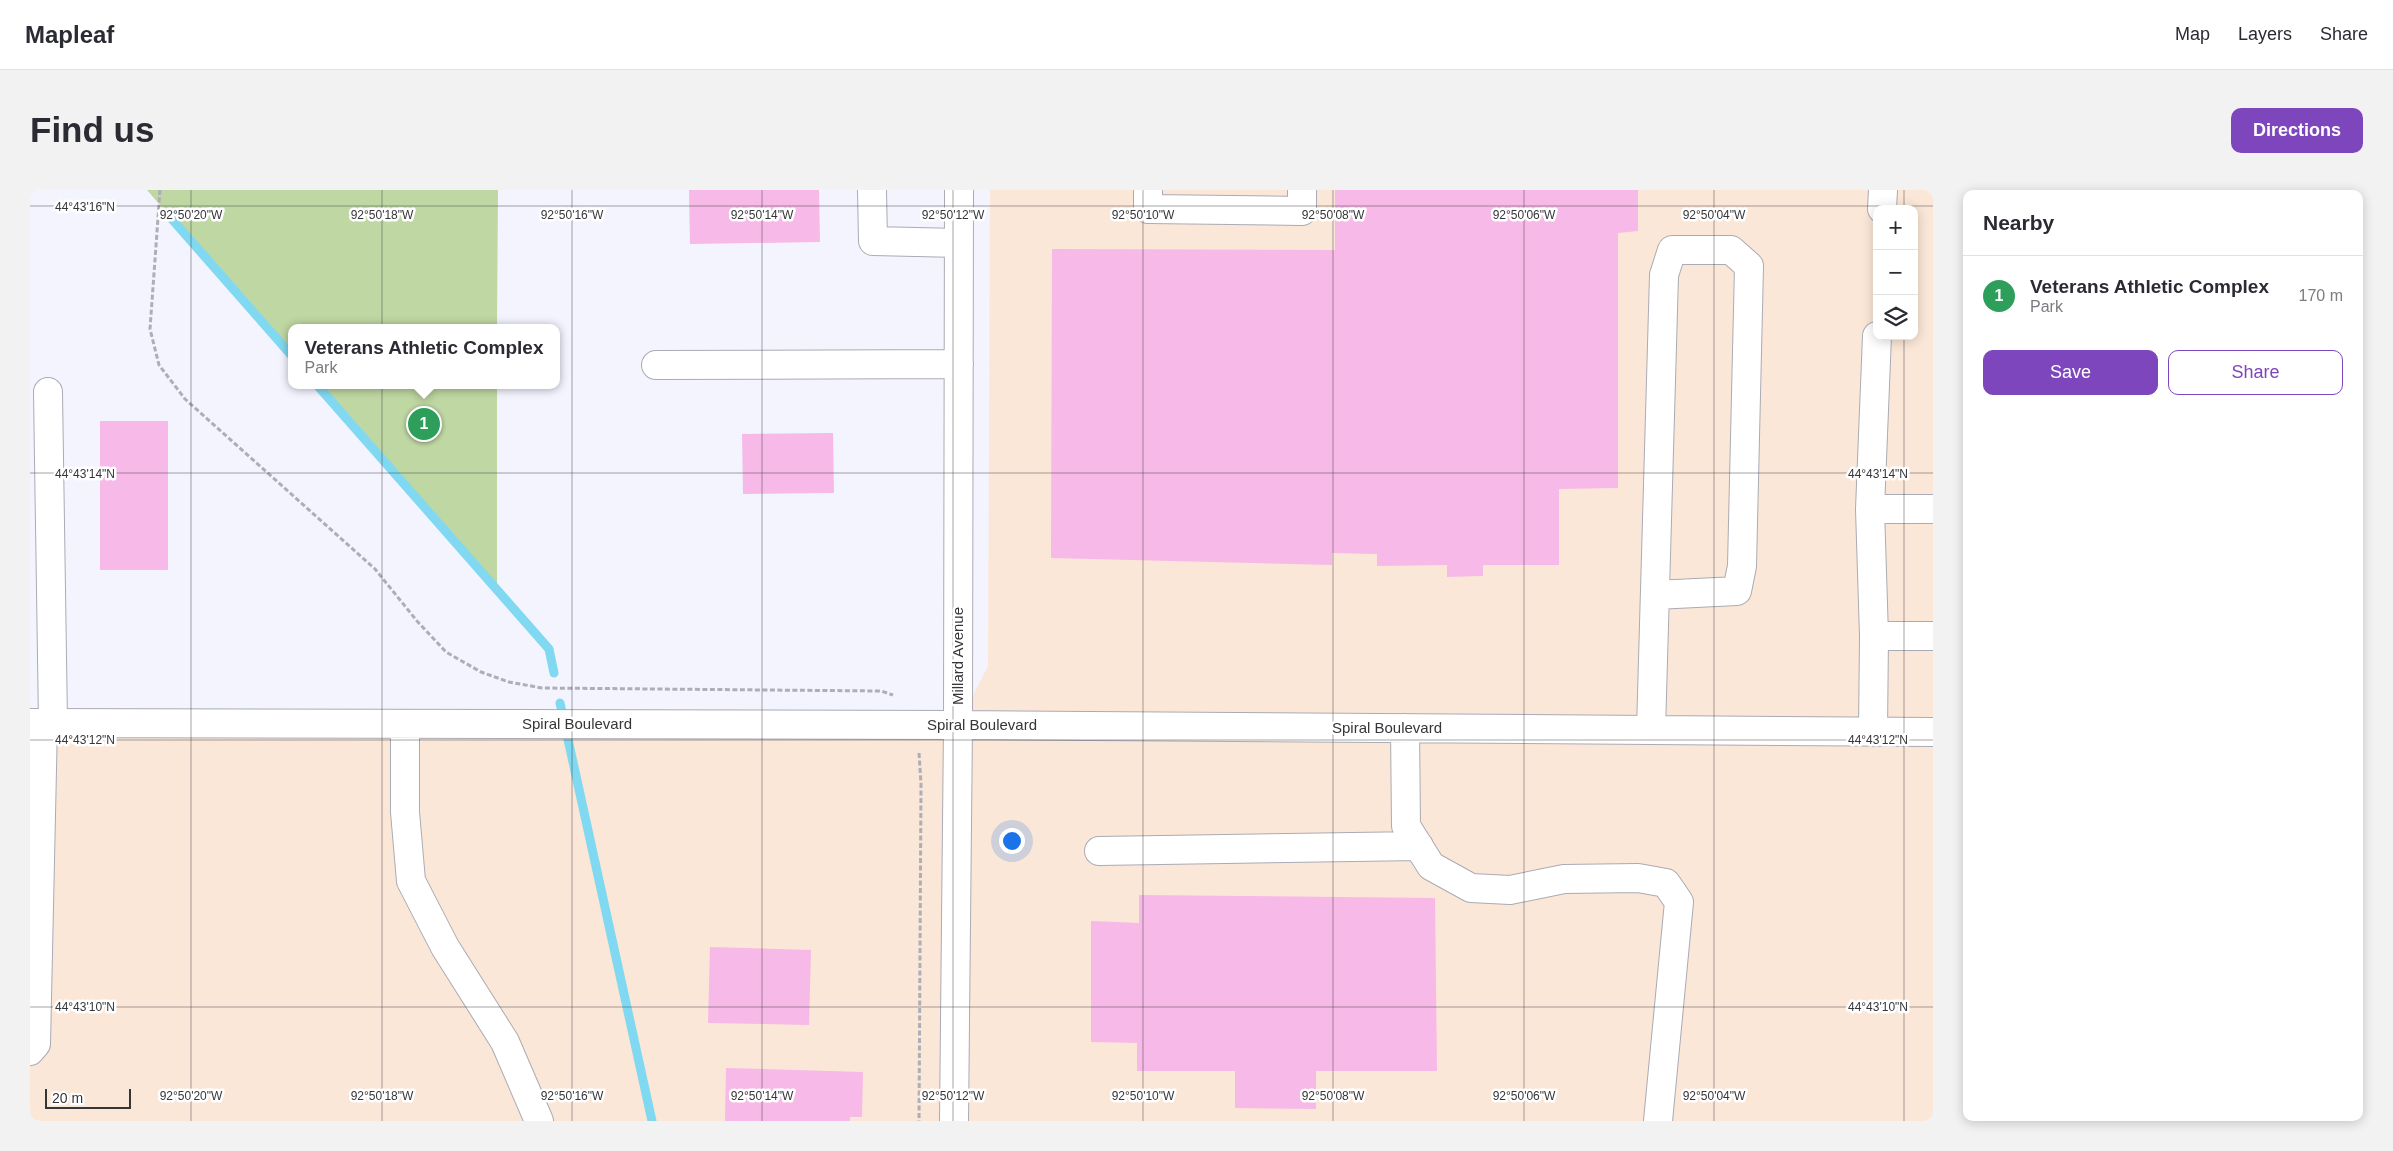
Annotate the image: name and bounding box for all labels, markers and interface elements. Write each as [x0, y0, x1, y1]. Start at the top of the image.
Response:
text: Mapleaf [25, 21, 114, 48]
text: Map [2175, 24, 2210, 44]
text: Layers [2238, 24, 2292, 44]
text: Share [2320, 24, 2368, 44]
button: Directions [2231, 108, 2363, 153]
text: Find us [30, 110, 154, 149]
text: 44°43'16"N [55, 200, 115, 214]
map controls [1873, 205, 1918, 340]
button: + [1873, 205, 1918, 250]
text: 92°50'20"W [160, 208, 223, 222]
text: 92°50'18"W [351, 208, 414, 222]
text: 92°50'16"W [541, 208, 604, 222]
text: 92°50'14"W [731, 208, 794, 222]
text: 92°50'12"W [922, 208, 985, 222]
text: 92°50'10"W [1112, 208, 1175, 222]
text: 92°50'08"W [1302, 208, 1365, 222]
text: 92°50'06"W [1493, 208, 1556, 222]
text: 92°50'04"W [1683, 208, 1746, 222]
text: Nearby [1983, 211, 2054, 234]
button: − [1873, 250, 1918, 295]
text: Veterans Athletic Complex [2030, 276, 2269, 297]
text: 1 [1995, 287, 2003, 304]
text: 170 m [2299, 287, 2343, 304]
button: layers [1873, 295, 1918, 340]
text: Park [2030, 298, 2063, 315]
popup [288, 324, 560, 389]
text: Veterans Athletic Complex [305, 337, 543, 358]
button: Save [1983, 350, 2158, 395]
button: Share [2168, 350, 2343, 395]
text: Park [305, 359, 337, 376]
pin: 1 [408, 405, 440, 443]
text: 44°43'14"N [55, 467, 115, 481]
text: 44°43'14"N [1848, 467, 1908, 481]
street label: Millard Avenue [949, 607, 966, 705]
street label: Spiral Boulevard [522, 715, 632, 732]
street label: Spiral Boulevard [927, 716, 1037, 733]
street label: Spiral Boulevard [1332, 719, 1442, 736]
text: 44°43'12"N [55, 733, 115, 747]
text: 44°43'12"N [1848, 733, 1908, 747]
your location [999, 828, 1025, 854]
text: 44°43'10"N [55, 1000, 115, 1014]
text: 44°43'10"N [1848, 1000, 1908, 1014]
scale bar [45, 1086, 131, 1109]
text: 92°50'20"W [160, 1089, 223, 1103]
text: 92°50'18"W [351, 1089, 414, 1103]
text: 92°50'16"W [541, 1089, 604, 1103]
text: 92°50'14"W [731, 1089, 794, 1103]
text: 92°50'12"W [922, 1089, 985, 1103]
text: 92°50'10"W [1112, 1089, 1175, 1103]
text: 92°50'08"W [1302, 1089, 1365, 1103]
text: 92°50'06"W [1493, 1089, 1556, 1103]
text: 92°50'04"W [1683, 1089, 1746, 1103]
text: 20 m [52, 1090, 83, 1106]

